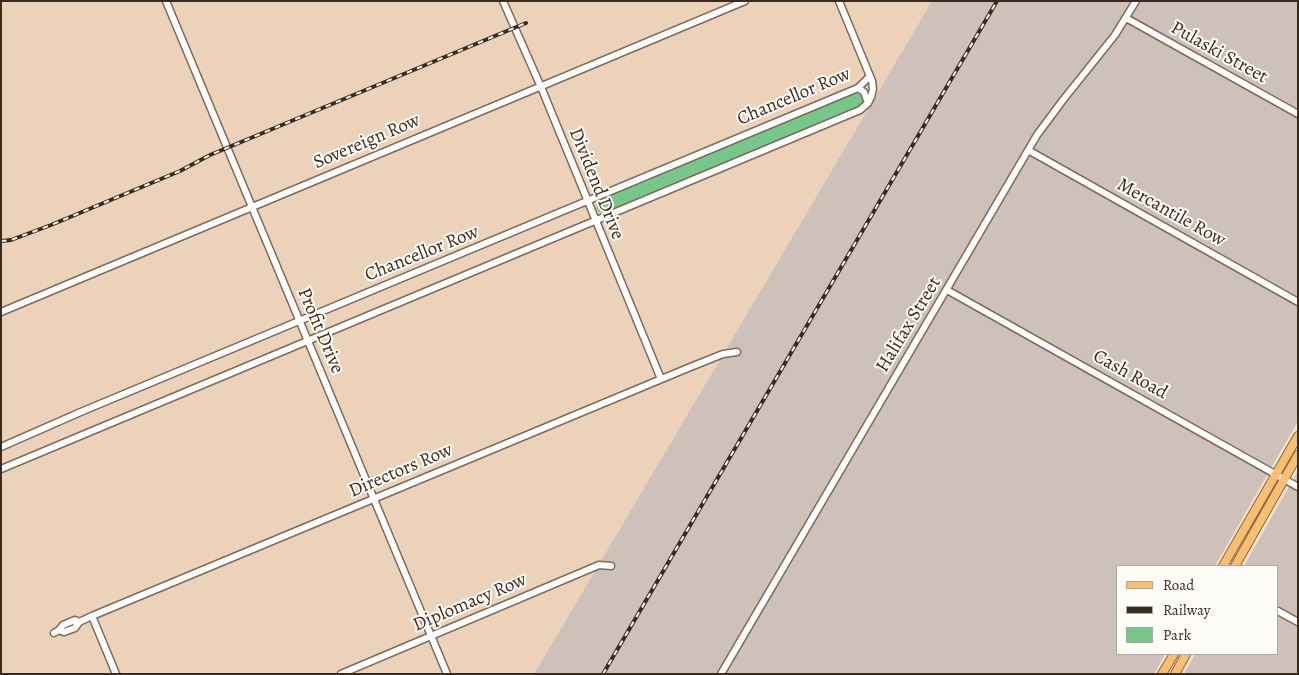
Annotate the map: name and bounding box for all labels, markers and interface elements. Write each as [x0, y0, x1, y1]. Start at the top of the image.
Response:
street label: Pulaski Street [1167, 17, 1271, 89]
street label: Chancellor Row [734, 63, 854, 131]
street label: Sovereign Row [310, 109, 424, 175]
street label: Dividend Drive [563, 125, 629, 243]
street label: Mercantile Row [1113, 174, 1229, 252]
street label: Chancellor Row [362, 221, 482, 287]
street label: Halifax Street [872, 273, 946, 377]
street label: Profit Drive [292, 285, 348, 377]
street label: Cash Road [1089, 345, 1171, 405]
street label: Directors Row [346, 439, 456, 503]
legend [1116, 565, 1279, 655]
street label: Diplomacy Row [410, 569, 530, 637]
text: Road [1163, 575, 1194, 595]
text: Railway [1163, 600, 1210, 620]
text: Park [1163, 625, 1191, 645]

